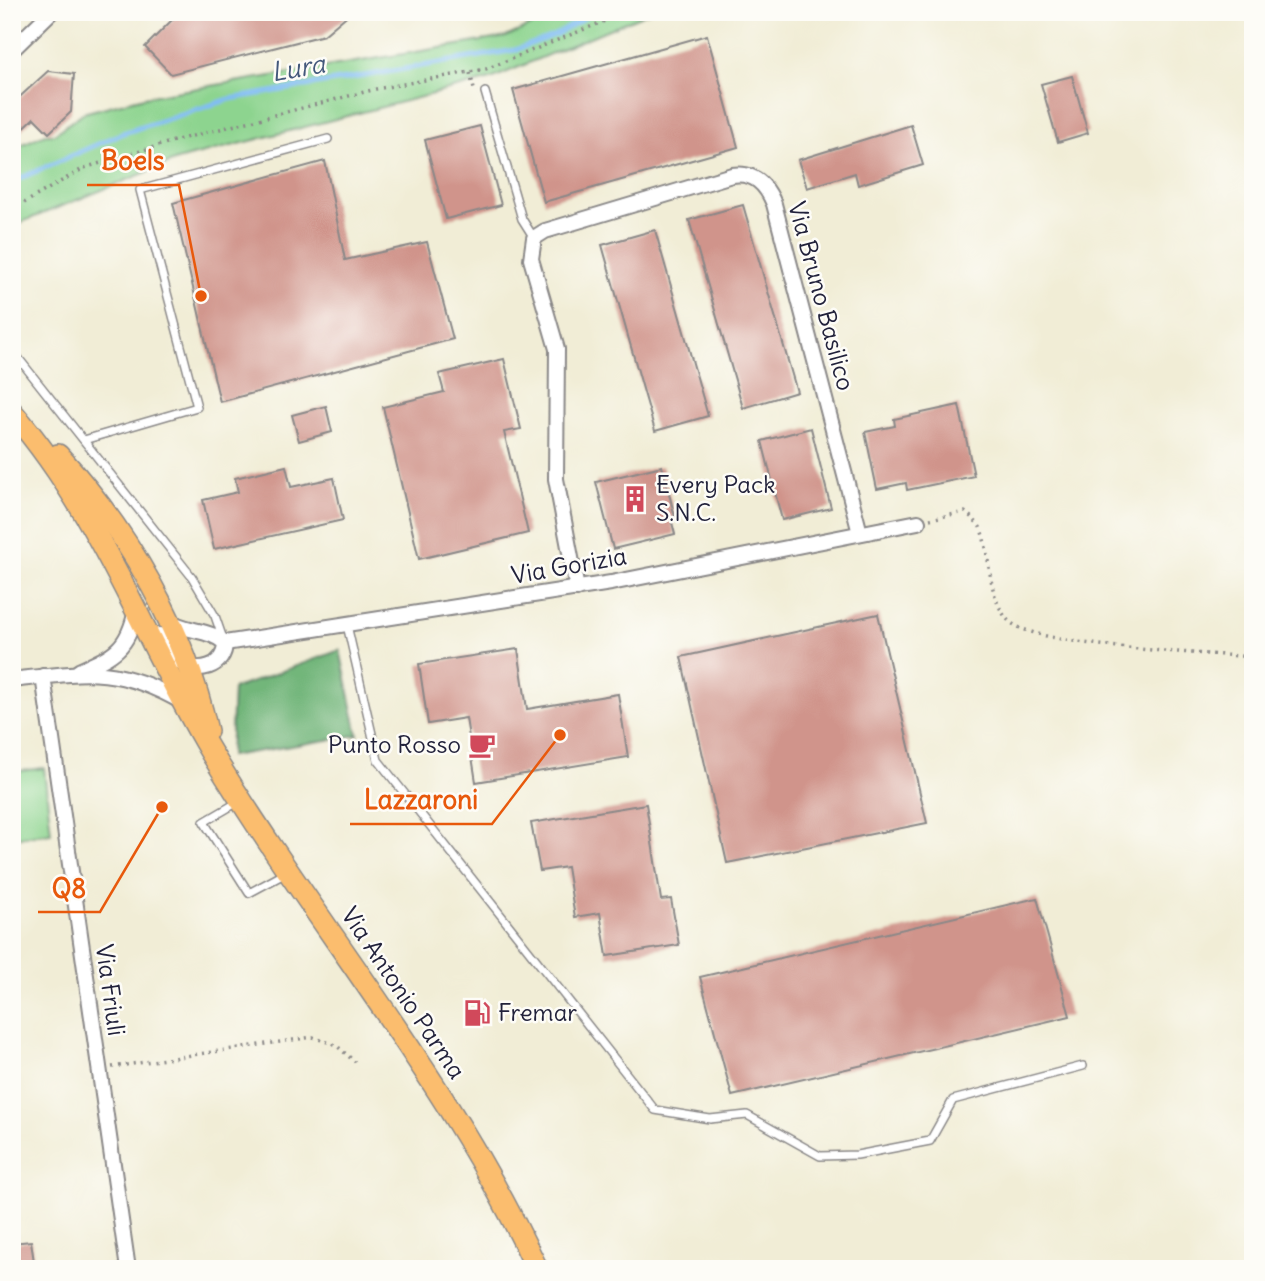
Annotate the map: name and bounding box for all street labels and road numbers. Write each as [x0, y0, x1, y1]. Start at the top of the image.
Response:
street label: Via Bruno Basilico [782, 198, 862, 394]
street label: Via Gorizia [509, 540, 629, 590]
street label: Via Antonio Parma [335, 901, 472, 1084]
street label: Via Friuli [90, 942, 132, 1038]

